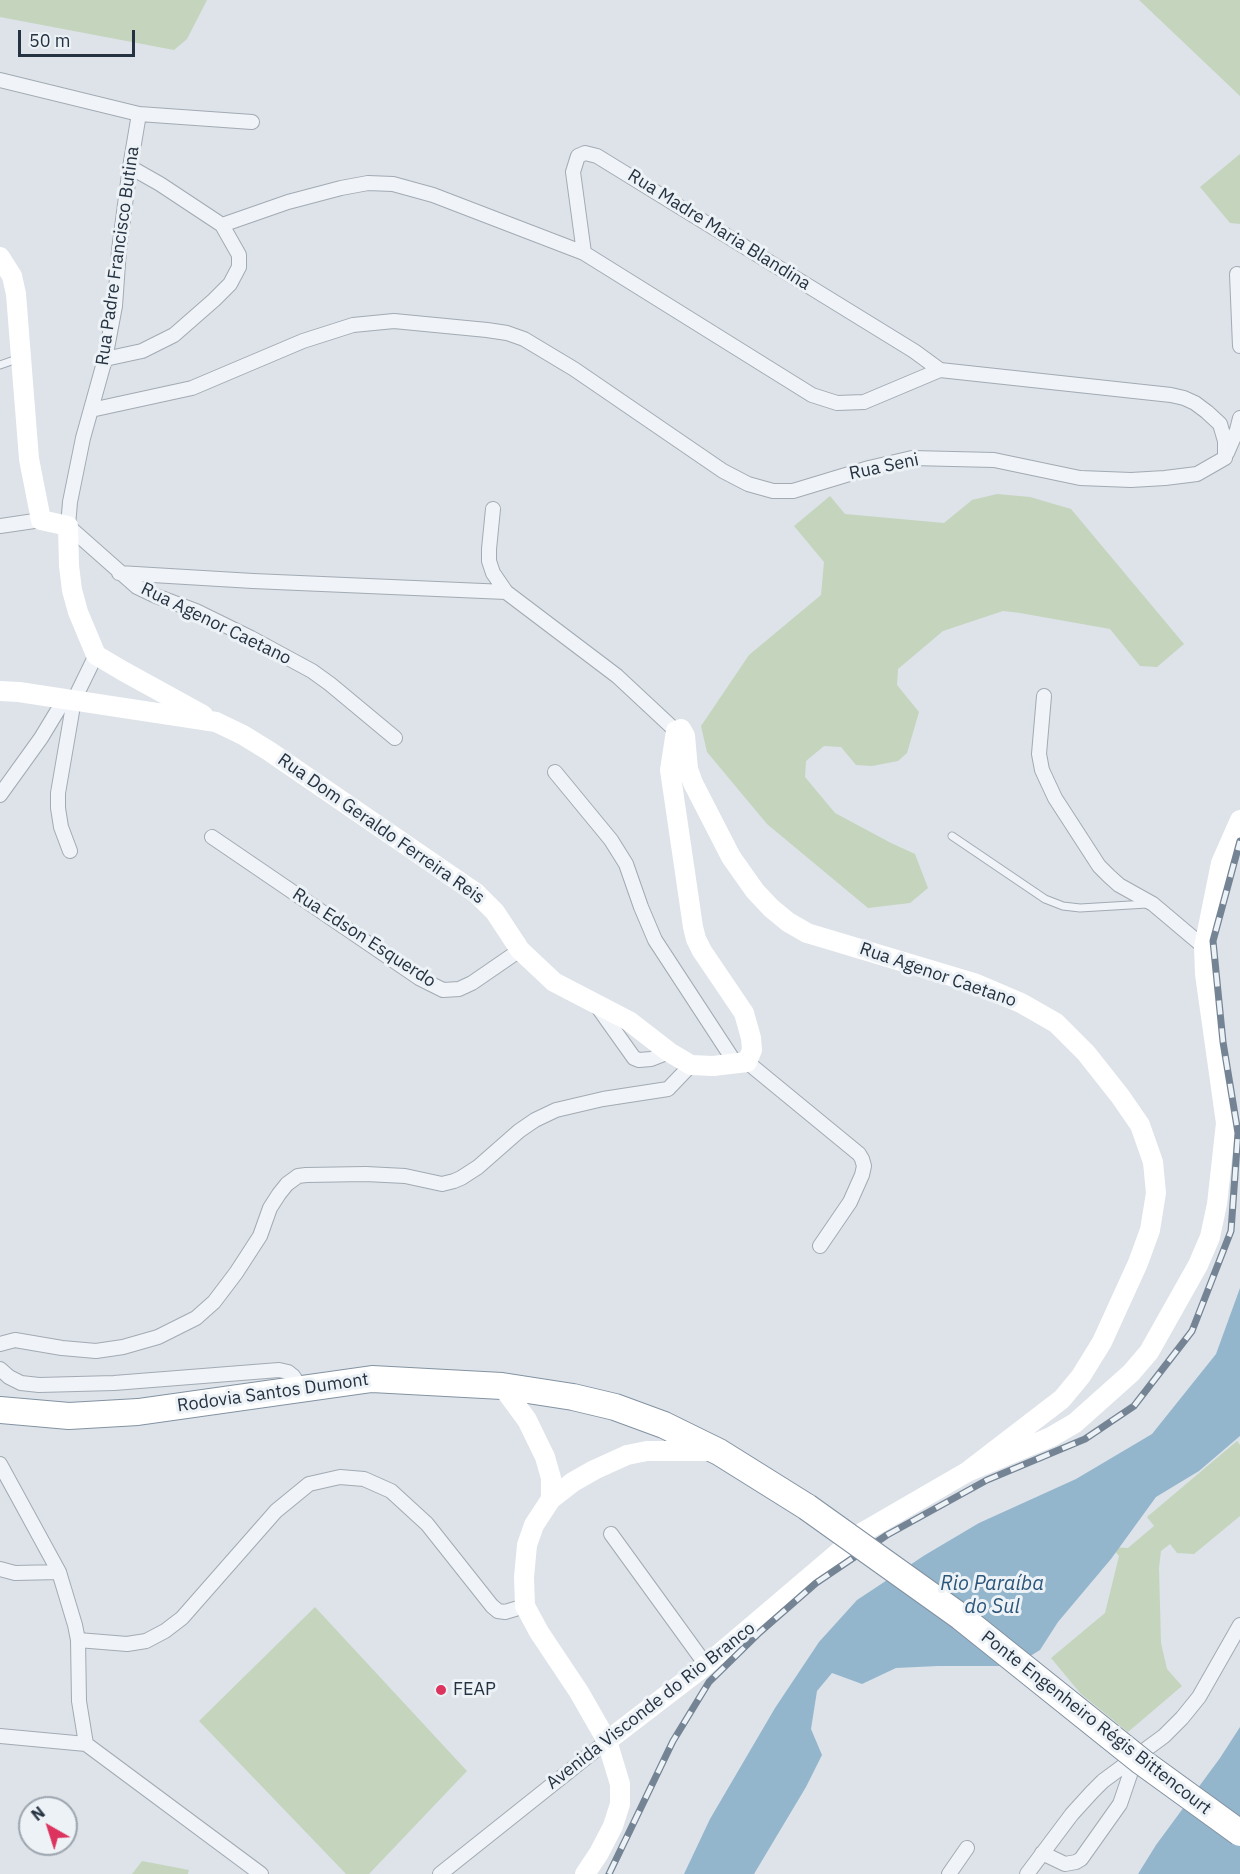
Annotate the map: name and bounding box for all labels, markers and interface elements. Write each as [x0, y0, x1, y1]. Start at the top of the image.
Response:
scale bar [21, 18, 138, 56]
text: 50 m [29, 29, 71, 52]
street label: Rua Padre Francisco Butina [92, 145, 144, 367]
street label: Rua Madre Maria Blandina [624, 165, 814, 295]
street label: Rua Seni [847, 449, 921, 485]
street label: Rua Agenor Caetano [137, 578, 295, 670]
street label: Rua Dom Geraldo Ferreira Reis [273, 749, 489, 909]
street label: Rua Edson Esquerdo [288, 884, 440, 992]
street label: Rua Agenor Caetano [857, 938, 1019, 1012]
street label: Rodovia Santos Dumont [176, 1369, 370, 1417]
water label: Rio Paraíba do Sul [940, 1572, 1044, 1619]
street label: Avenida Visconde do Rio Branco [542, 1618, 760, 1794]
street label: Ponte Engenheiro Régis Bittencourt [977, 1626, 1215, 1820]
place label: FEAP [453, 1679, 496, 1701]
marker: FEAP [434, 1683, 448, 1697]
north arrow [18, 1796, 78, 1856]
text: N [27, 1802, 49, 1825]

